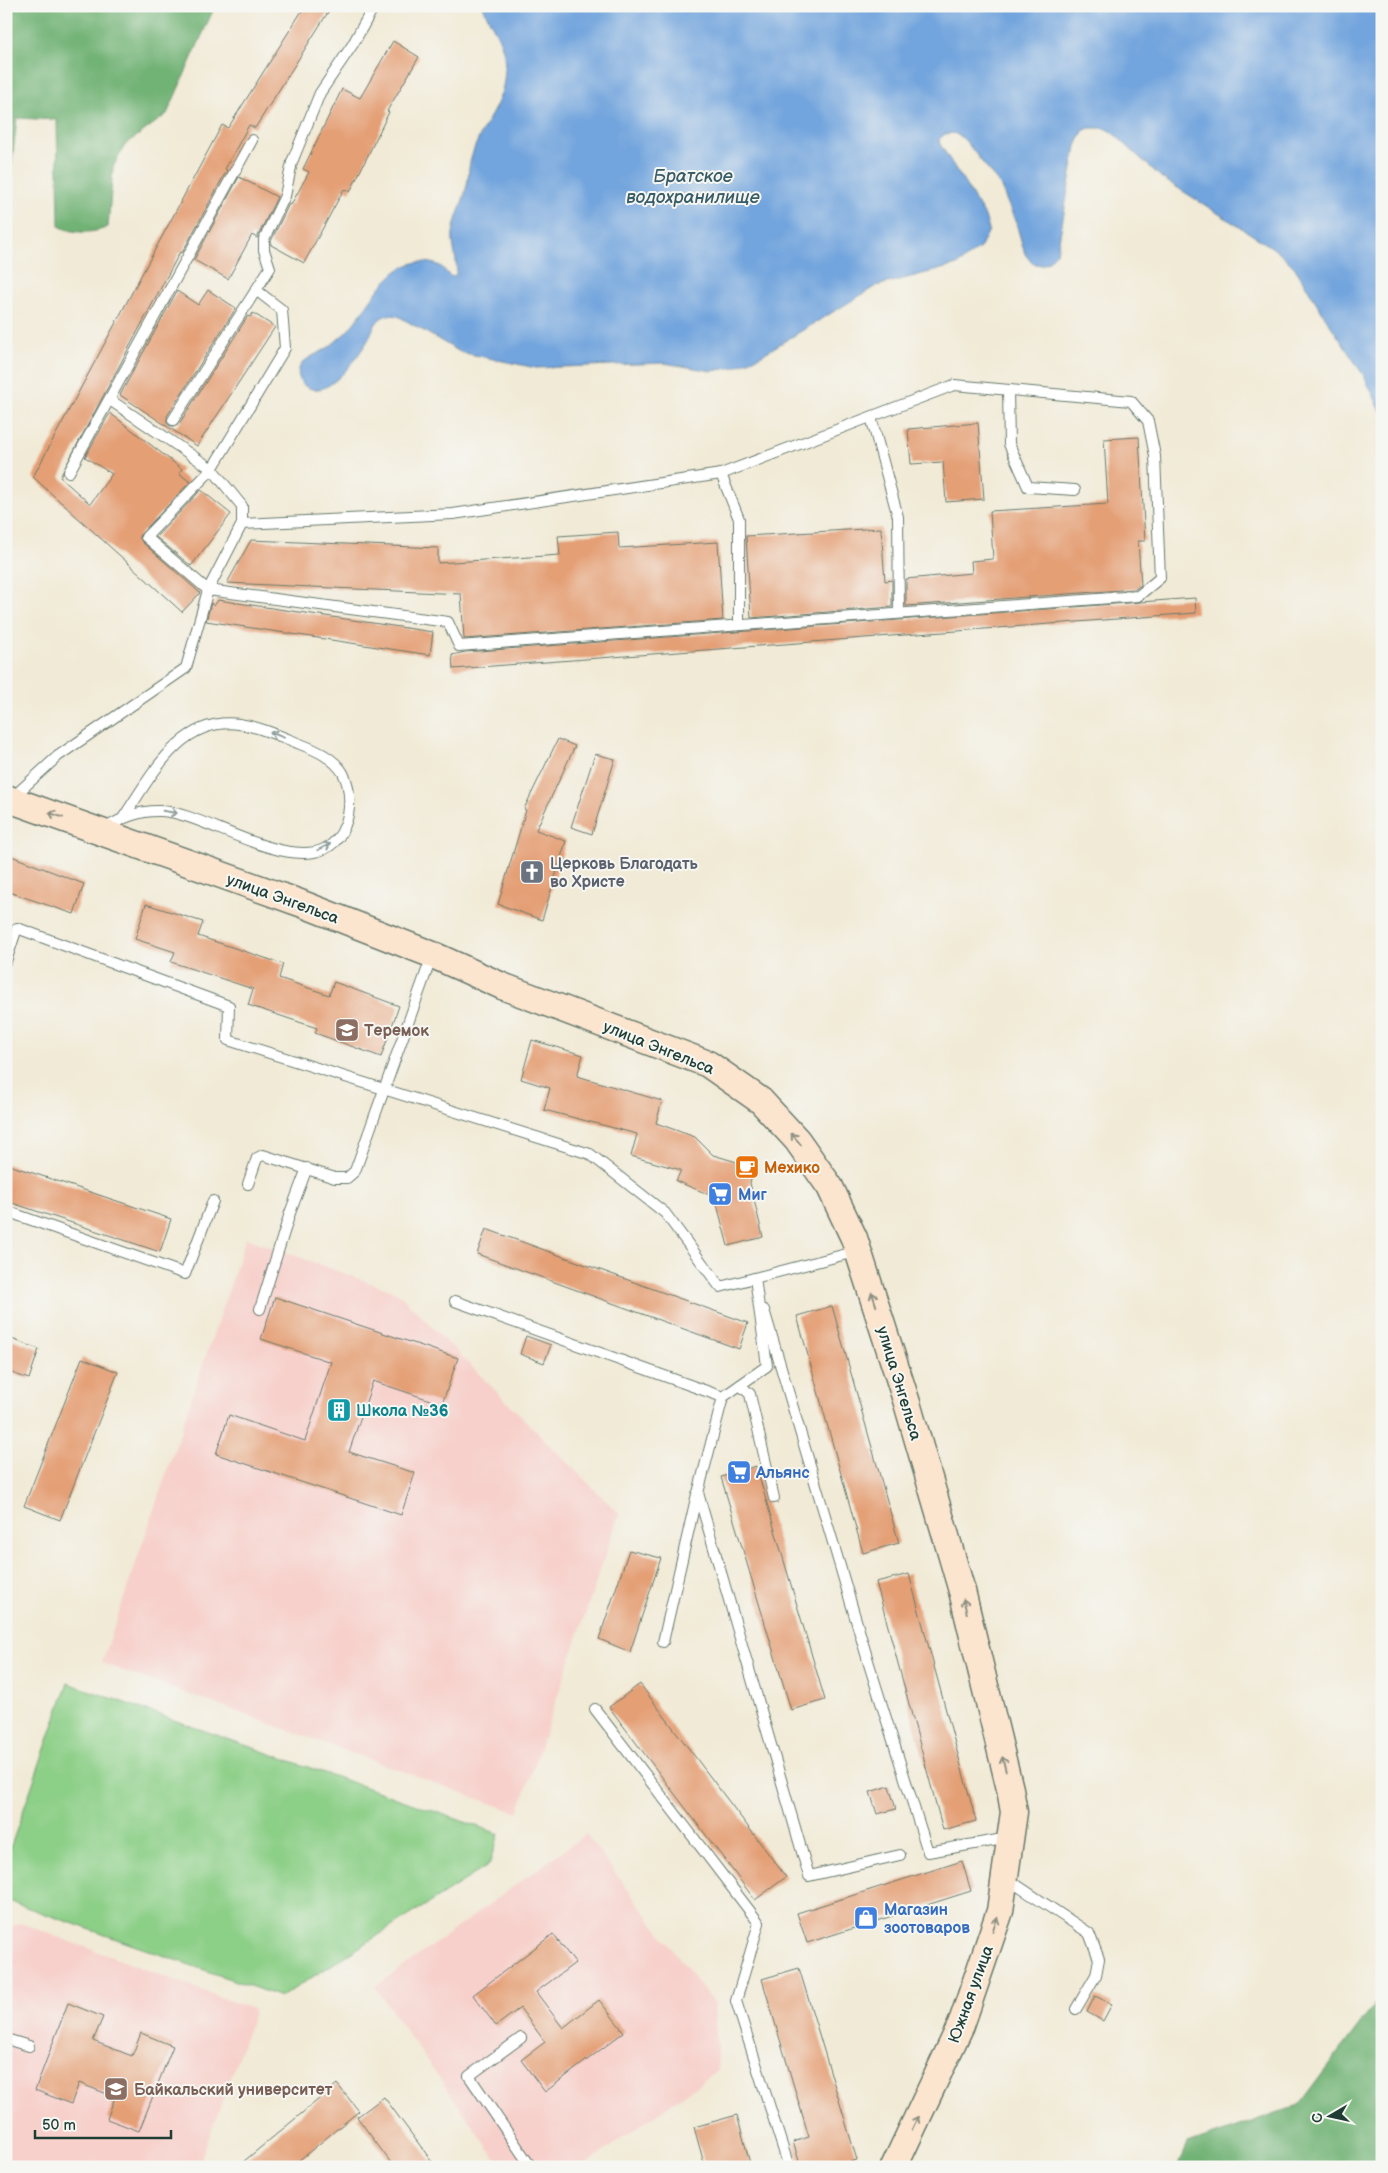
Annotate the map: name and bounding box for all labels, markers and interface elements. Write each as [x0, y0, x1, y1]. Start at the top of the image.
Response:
water label: Братское водохранилище [626, 166, 760, 208]
one-way arrow [270, 730, 285, 739]
one-way arrow [162, 807, 178, 817]
one-way arrow [48, 810, 64, 819]
one-way arrow [316, 842, 331, 851]
place label: Церковь Благодать во Христе [550, 855, 699, 892]
church icon: Церковь Благодать во Христе [519, 859, 545, 885]
street label: улица Энгельса [224, 870, 342, 929]
school or university icon: Теремок [334, 1017, 360, 1043]
street label: улица Энгельса [600, 1017, 717, 1080]
place label: Теремок [364, 1022, 429, 1041]
one-way arrow [790, 1133, 801, 1146]
cafe icon: Мехико [734, 1154, 760, 1180]
place label: Мехико [764, 1159, 820, 1178]
supermarket icon: Миг [707, 1181, 733, 1207]
place label: Миг [738, 1186, 768, 1205]
one-way arrow [869, 1292, 878, 1308]
street label: улица Энгельса [872, 1324, 925, 1443]
building icon: Школа №36 [326, 1397, 352, 1423]
place label: Школа №36 [356, 1402, 449, 1421]
supermarket icon: Альянс [726, 1459, 752, 1485]
place label: Альянс [755, 1464, 810, 1483]
one-way arrow [960, 1598, 969, 1614]
one-way arrow [999, 1756, 1008, 1772]
place label: Магазин зоотоваров [884, 1901, 970, 1938]
shop icon: Магазин зоотоваров [853, 1905, 879, 1931]
one-way arrow [991, 1916, 1000, 1932]
street label: Южная улица [945, 1942, 998, 2046]
school or university icon: Байкальский университет [103, 2076, 129, 2102]
place label: Байкальский университет [134, 2081, 333, 2100]
north arrow [1306, 2090, 1356, 2140]
scale bar [35, 2108, 171, 2140]
text: С [1308, 2112, 1327, 2124]
text: 50 m [42, 2116, 76, 2135]
one-way arrow [911, 2116, 920, 2131]

